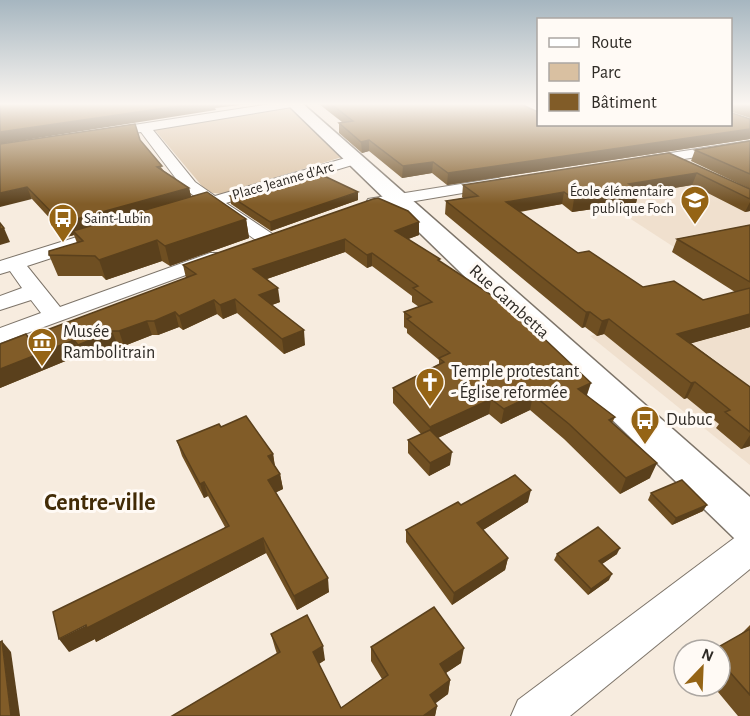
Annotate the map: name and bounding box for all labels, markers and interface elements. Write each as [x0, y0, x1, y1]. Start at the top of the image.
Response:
legend [537, 18, 732, 126]
text: Route [591, 34, 632, 52]
text: Parc [591, 64, 621, 82]
text: Bâtiment [591, 94, 657, 112]
street label: Place Jeanne d'Arc [231, 159, 336, 203]
place label: École élémentaire publique Foch [570, 182, 674, 216]
school or university icon: École élémentaire publique Foch [679, 184, 711, 226]
bus stop icon: Saint-Lubin [47, 202, 79, 244]
place label: Saint-Lubin [84, 211, 151, 226]
street label: Rue Gambetta [466, 262, 552, 342]
place label: Musée Rambolitrain [63, 323, 155, 362]
museum icon: Musée Rambolitrain [26, 326, 58, 368]
place label: Temple protestant - Église reformée [451, 363, 579, 402]
church icon: Temple protestant - Église reformée [414, 366, 446, 408]
bus stop icon: Dubuc [629, 404, 661, 446]
place label: Dubuc [666, 411, 712, 429]
district label: Centre-ville [44, 491, 156, 515]
north arrow [672, 638, 732, 698]
text: N [699, 646, 716, 665]

